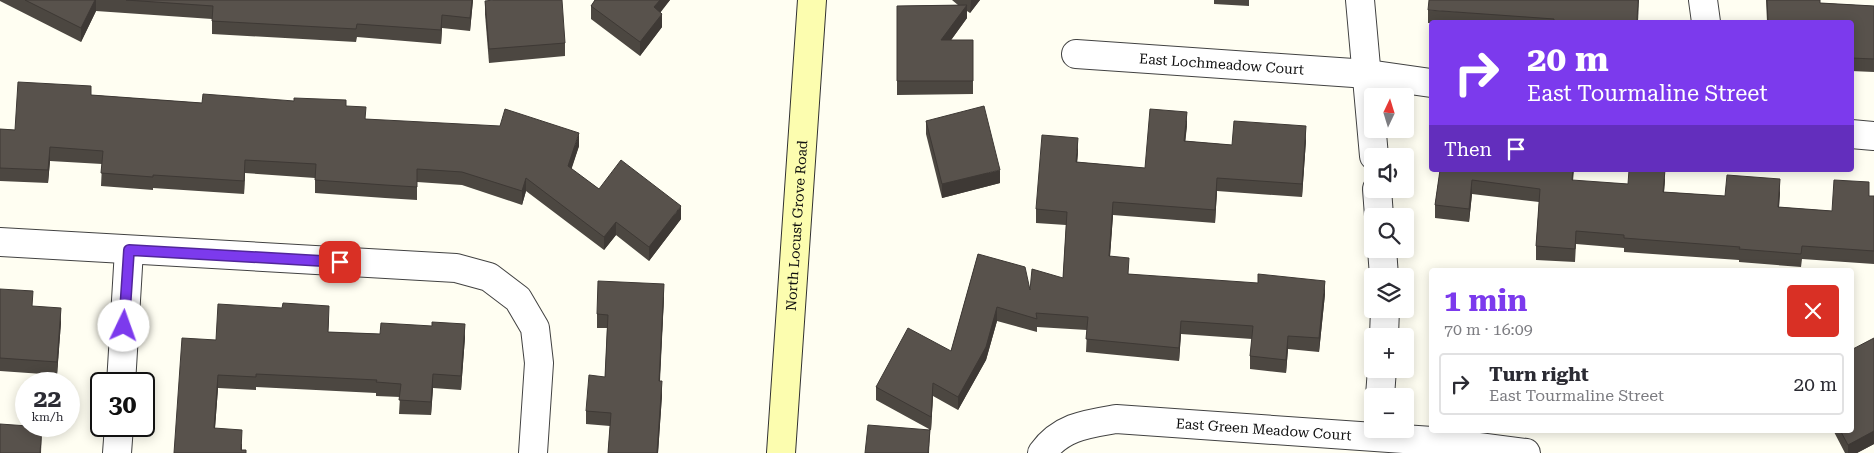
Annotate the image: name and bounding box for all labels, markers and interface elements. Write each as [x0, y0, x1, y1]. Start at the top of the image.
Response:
text: 20 m [1527, 39, 1609, 80]
icon: right [1444, 40, 1509, 105]
street label: East Lochmeadow Court [1139, 50, 1305, 78]
text: East Tourmaline Street [1527, 81, 1768, 106]
north arrow [1364, 88, 1414, 138]
map controls [1364, 88, 1414, 438]
icon: arrive [1502, 135, 1530, 163]
text: Then [1444, 138, 1492, 161]
street label: North Locust Grove Road [783, 140, 810, 312]
button: sound [1364, 148, 1414, 198]
button: search [1364, 208, 1414, 258]
pin [319, 241, 361, 283]
icon: arrive [326, 248, 354, 276]
button: layers [1364, 268, 1414, 318]
text: 1 min [1444, 283, 1527, 318]
button: close [1787, 285, 1839, 337]
position arrow [97, 299, 149, 351]
text: 70 m · 16:09 [1444, 320, 1533, 339]
button: + [1364, 328, 1414, 378]
text: Turn right [1489, 363, 1589, 386]
icon: right [1446, 370, 1474, 398]
speed limit sign: 30 [90, 372, 155, 437]
text: 20 m [1794, 373, 1837, 396]
text: 22 [33, 384, 62, 413]
text: East Tourmaline Street [1489, 386, 1664, 405]
button: − [1364, 388, 1414, 438]
text: km/h [31, 410, 64, 424]
street label: East Green Meadow Court [1175, 415, 1352, 443]

